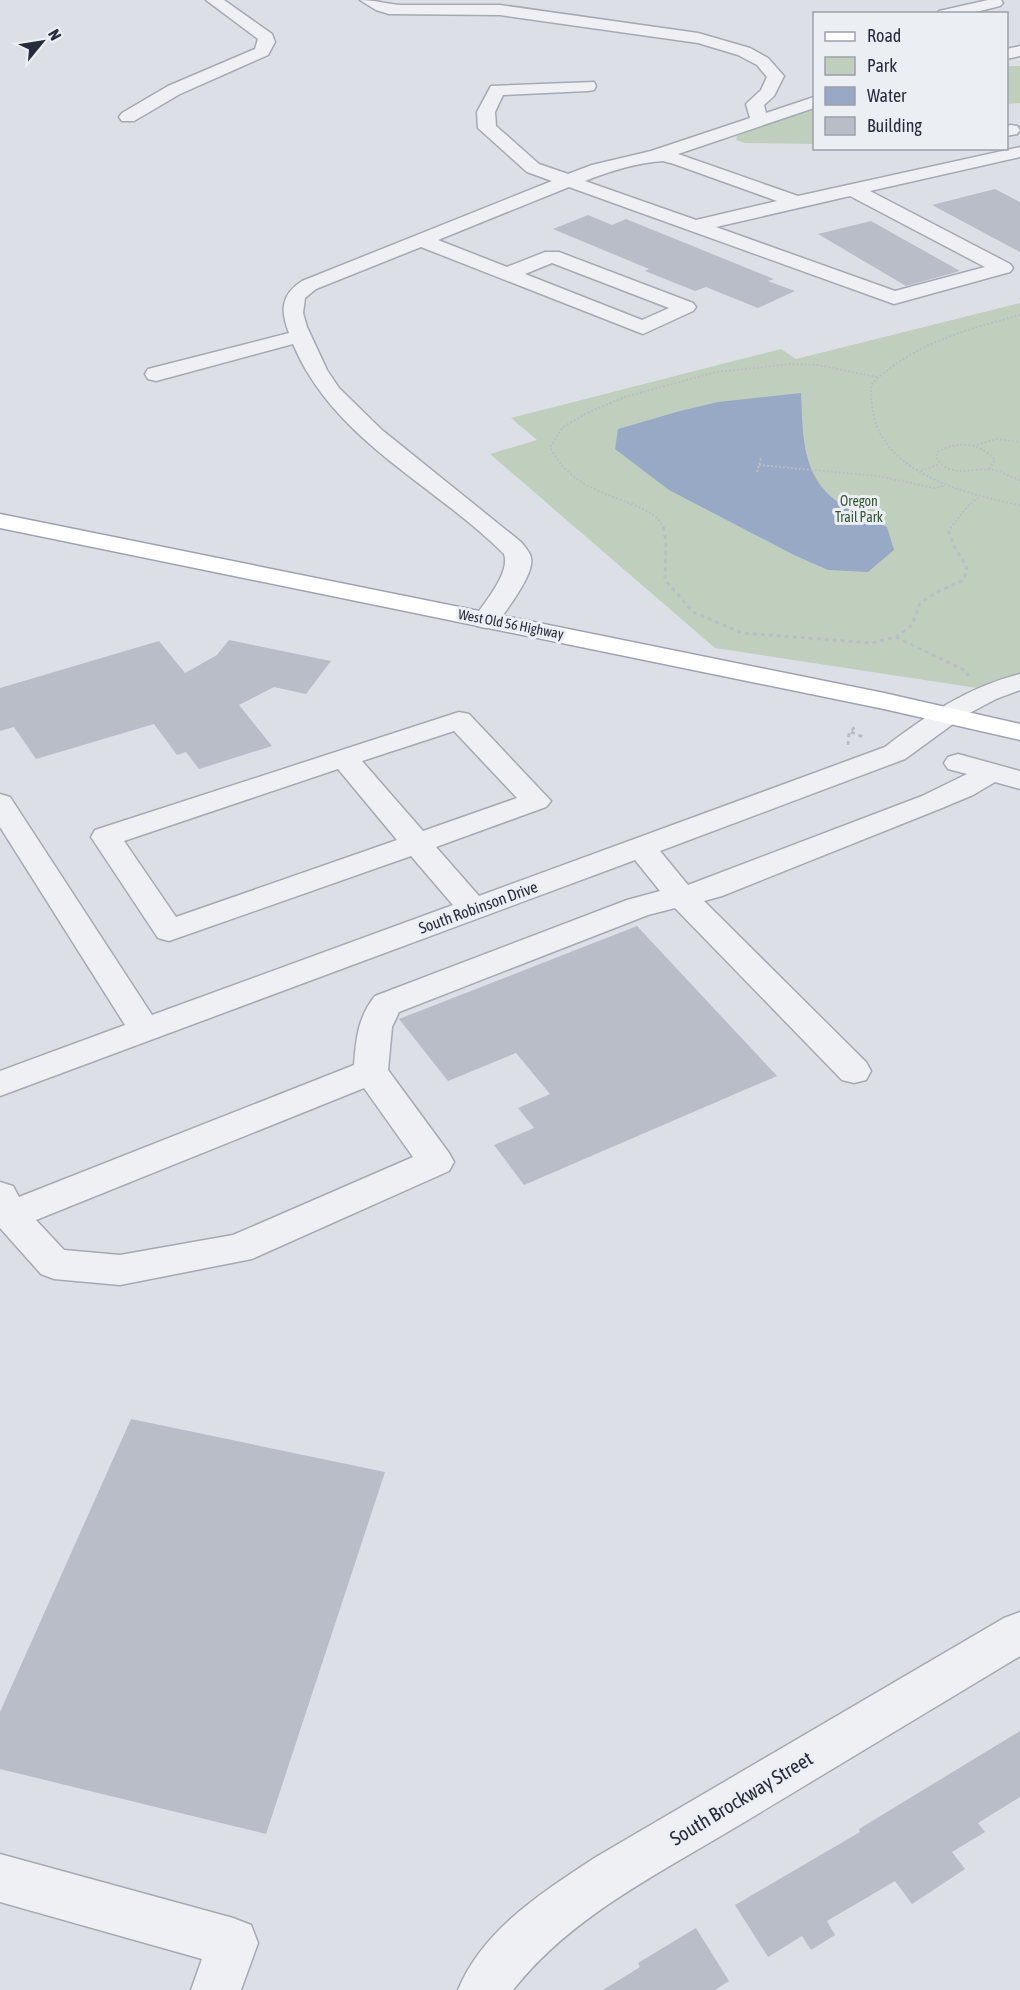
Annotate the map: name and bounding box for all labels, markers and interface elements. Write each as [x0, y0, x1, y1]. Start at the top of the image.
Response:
north arrow [12, 12, 72, 72]
legend [813, 12, 1008, 150]
text: Road [867, 25, 901, 46]
text: N [45, 26, 65, 43]
text: Park [867, 55, 897, 76]
text: Water [867, 85, 907, 106]
text: Building [867, 115, 922, 136]
park label: Oregon Trail Park [835, 493, 883, 525]
street label: West Old 56 Highway [457, 606, 565, 642]
street label: South Robinson Drive [416, 877, 540, 937]
street label: South Brockway Street [665, 1746, 817, 1850]

